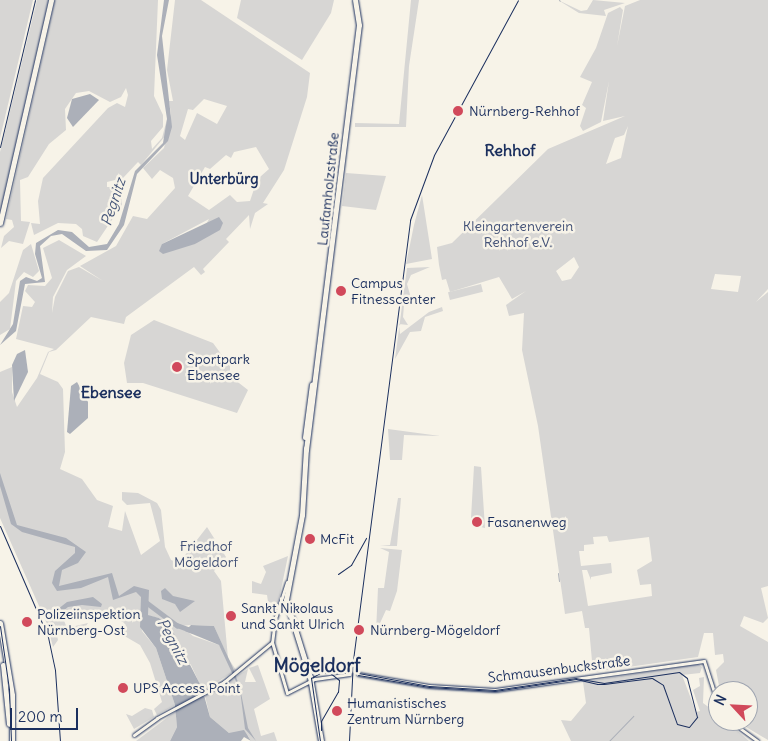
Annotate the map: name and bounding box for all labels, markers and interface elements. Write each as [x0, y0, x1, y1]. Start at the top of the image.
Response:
place label: Nürnberg-Rehhof [469, 103, 580, 119]
marker: Nürnberg-Rehhof [451, 104, 465, 118]
street label: Laufamholzstraße [314, 132, 342, 246]
district label: Rehhof [484, 140, 536, 160]
district label: Unterbürg [189, 170, 259, 188]
water label: Pegnitz [97, 176, 129, 228]
park label: Kleingartenverein Rehhof e.V. [463, 218, 573, 250]
place label: Campus Fitnesscenter [351, 275, 435, 308]
marker: Campus Fitnesscenter [335, 285, 347, 297]
place label: Sportpark Ebensee [187, 351, 250, 384]
marker: Sportpark Ebensee [171, 361, 183, 373]
district label: Ebensee [81, 382, 141, 402]
place label: Fasanenweg [487, 514, 567, 530]
marker: Fasanenweg [471, 516, 483, 528]
place label: McFit [320, 531, 354, 547]
marker: McFit [304, 533, 316, 545]
park label: Friedhof Mögeldorf [174, 538, 238, 570]
place label: Sankt Nikolaus und Sankt Ulrich [241, 600, 345, 632]
place label: Polizeiinspektion Nürnberg-Ost [37, 606, 140, 638]
marker: Sankt Nikolaus und Sankt Ulrich [225, 610, 237, 622]
water label: Pegnitz [154, 615, 192, 667]
marker: Polizeiinspektion Nürnberg-Ost [21, 616, 33, 628]
place label: Nürnberg-Mögeldorf [370, 622, 500, 638]
marker: Nürnberg-Mögeldorf [352, 623, 366, 637]
street label: Schmausenbuckstraße [487, 652, 631, 686]
district label: Mögeldorf [274, 655, 360, 677]
place label: UPS Access Point [133, 680, 240, 696]
north arrow [708, 681, 758, 731]
marker: UPS Access Point [117, 682, 129, 694]
text: N [710, 692, 731, 708]
place label: Humanistisches Zentrum Nürnberg [347, 695, 464, 728]
scale bar [12, 698, 80, 730]
marker: Humanistisches Zentrum Nürnberg [331, 705, 343, 717]
text: 200 m [18, 707, 63, 726]

